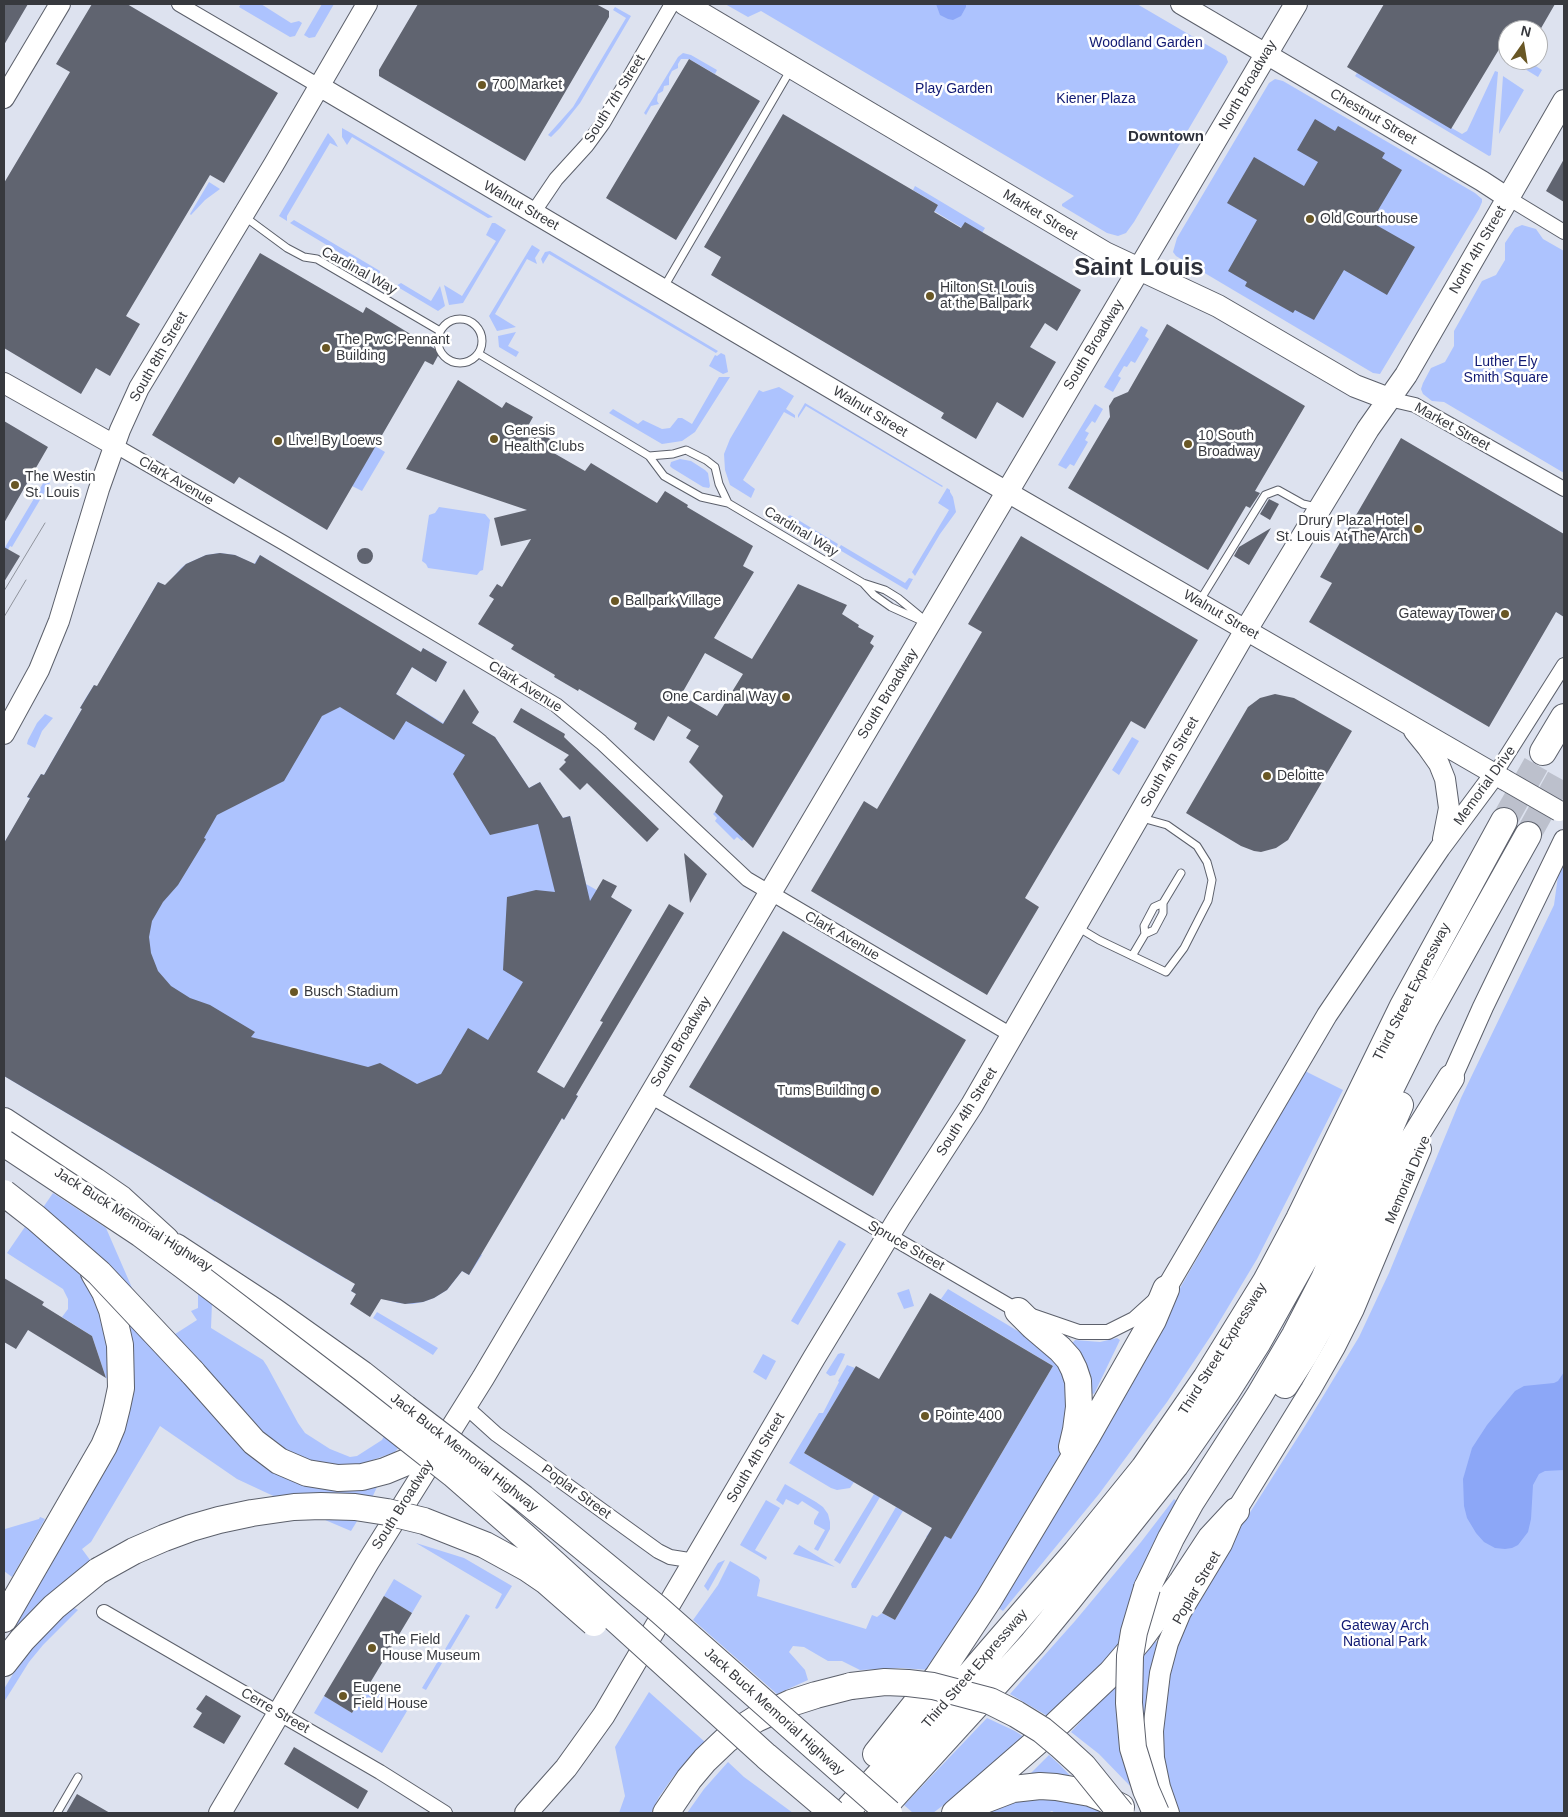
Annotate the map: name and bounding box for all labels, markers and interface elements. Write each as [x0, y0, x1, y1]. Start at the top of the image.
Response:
north arrow [1498, 20, 1548, 70]
text: N [1519, 22, 1533, 40]
park label: Woodland Garden [1089, 35, 1203, 51]
street label: North Broadway [1216, 37, 1280, 133]
street label: South 7th Street [581, 52, 649, 146]
place label: 700 Market [492, 77, 562, 93]
marker: 700 Market [476, 79, 488, 91]
park label: Play Garden [915, 81, 993, 97]
street label: Chestnut Street [1327, 85, 1419, 149]
park label: Kiener Plaza [1056, 91, 1136, 107]
district label: Downtown [1128, 128, 1204, 146]
street label: Walnut Street [480, 178, 562, 234]
street label: Market Street [1000, 186, 1080, 244]
street label: North 4th Street [1446, 203, 1510, 297]
place label: Old Courthouse [1320, 211, 1418, 227]
marker: Old Courthouse [1304, 213, 1316, 225]
street label: Cardinal Way [318, 243, 400, 299]
district label: Saint Louis [1074, 254, 1204, 282]
place label: Hilton St. Louis at the Ballpark [940, 280, 1034, 312]
marker: Hilton St. Louis at the Ballpark [924, 290, 936, 302]
street label: South Broadway [1060, 297, 1128, 393]
street label: South 8th Street [126, 309, 192, 405]
place label: The PwC Pennant Building [336, 332, 450, 364]
marker: The PwC Pennant Building [320, 342, 332, 354]
park label: Luther Ely Smith Square [1464, 354, 1548, 387]
street label: Walnut Street [830, 383, 910, 441]
street label: Market Street [1411, 399, 1493, 455]
place label: Genesis Health Clubs [504, 423, 584, 456]
place label: 10 South Broadway [1198, 428, 1260, 461]
place label: Live! By Loews [288, 433, 382, 449]
marker: Genesis Health Clubs [488, 433, 500, 445]
marker: Live! By Loews [272, 435, 284, 447]
marker: 10 South Broadway [1182, 438, 1194, 450]
street label: Clark Avenue [136, 453, 216, 509]
place label: The Westin St. Louis [25, 469, 96, 502]
marker: The Westin St. Louis [9, 479, 21, 491]
street label: Cardinal Way [761, 503, 841, 561]
place label: Drury Plaza Hotel St. Louis At The Arch [1276, 513, 1408, 546]
marker: Drury Plaza Hotel St. Louis At The Arch [1412, 523, 1424, 535]
street label: Walnut Street [1180, 587, 1262, 643]
place label: Ballpark Village [625, 593, 721, 609]
marker: Ballpark Village [609, 595, 621, 607]
place label: Gateway Tower [1399, 606, 1495, 622]
marker: Gateway Tower [1499, 608, 1511, 620]
street label: South Broadway [854, 646, 922, 742]
street label: Clark Avenue [485, 658, 565, 716]
place label: One Cardinal Way [662, 689, 776, 705]
marker: One Cardinal Way [780, 691, 792, 703]
street label: South 4th Street [1137, 714, 1203, 810]
street label: Memorial Drive [1451, 743, 1519, 829]
place label: Deloitte [1277, 768, 1324, 784]
marker: Deloitte [1261, 770, 1273, 782]
street label: Clark Avenue [802, 908, 882, 964]
street label: Third Street Expressway [1370, 920, 1454, 1064]
place label: Busch Stadium [304, 984, 398, 1000]
marker: Busch Stadium [288, 986, 300, 998]
street label: South Broadway [647, 994, 715, 1090]
street label: South 4th Street [933, 1065, 1001, 1159]
place label: Tums Building [777, 1083, 865, 1099]
marker: Tums Building [869, 1085, 881, 1097]
street label: Memorial Drive [1382, 1133, 1434, 1227]
street label: Jack Buck Memorial Highway [51, 1164, 215, 1276]
street label: Spruce Street [865, 1217, 947, 1275]
street label: Third Street Expressway [1175, 1280, 1271, 1418]
street label: Jack Buck Memorial Highway [387, 1390, 541, 1516]
place label: Pointe 400 [935, 1408, 1002, 1424]
street label: South 4th Street [723, 1410, 789, 1506]
marker: Pointe 400 [919, 1410, 931, 1422]
street label: South Broadway [369, 1457, 437, 1553]
street label: Poplar Street [538, 1461, 614, 1523]
street label: Poplar Street [1169, 1548, 1225, 1628]
street label: Third Street Expressway [919, 1606, 1031, 1732]
park label: Gateway Arch National Park [1341, 1618, 1429, 1650]
place label: The Field House Museum [382, 1632, 480, 1664]
marker: The Field House Museum [366, 1642, 378, 1654]
street label: Jack Buck Memorial Highway [700, 1645, 848, 1779]
place label: Eugene Field House [353, 1680, 428, 1712]
street label: Cerre Street [238, 1685, 312, 1737]
marker: Eugene Field House [337, 1690, 349, 1702]

